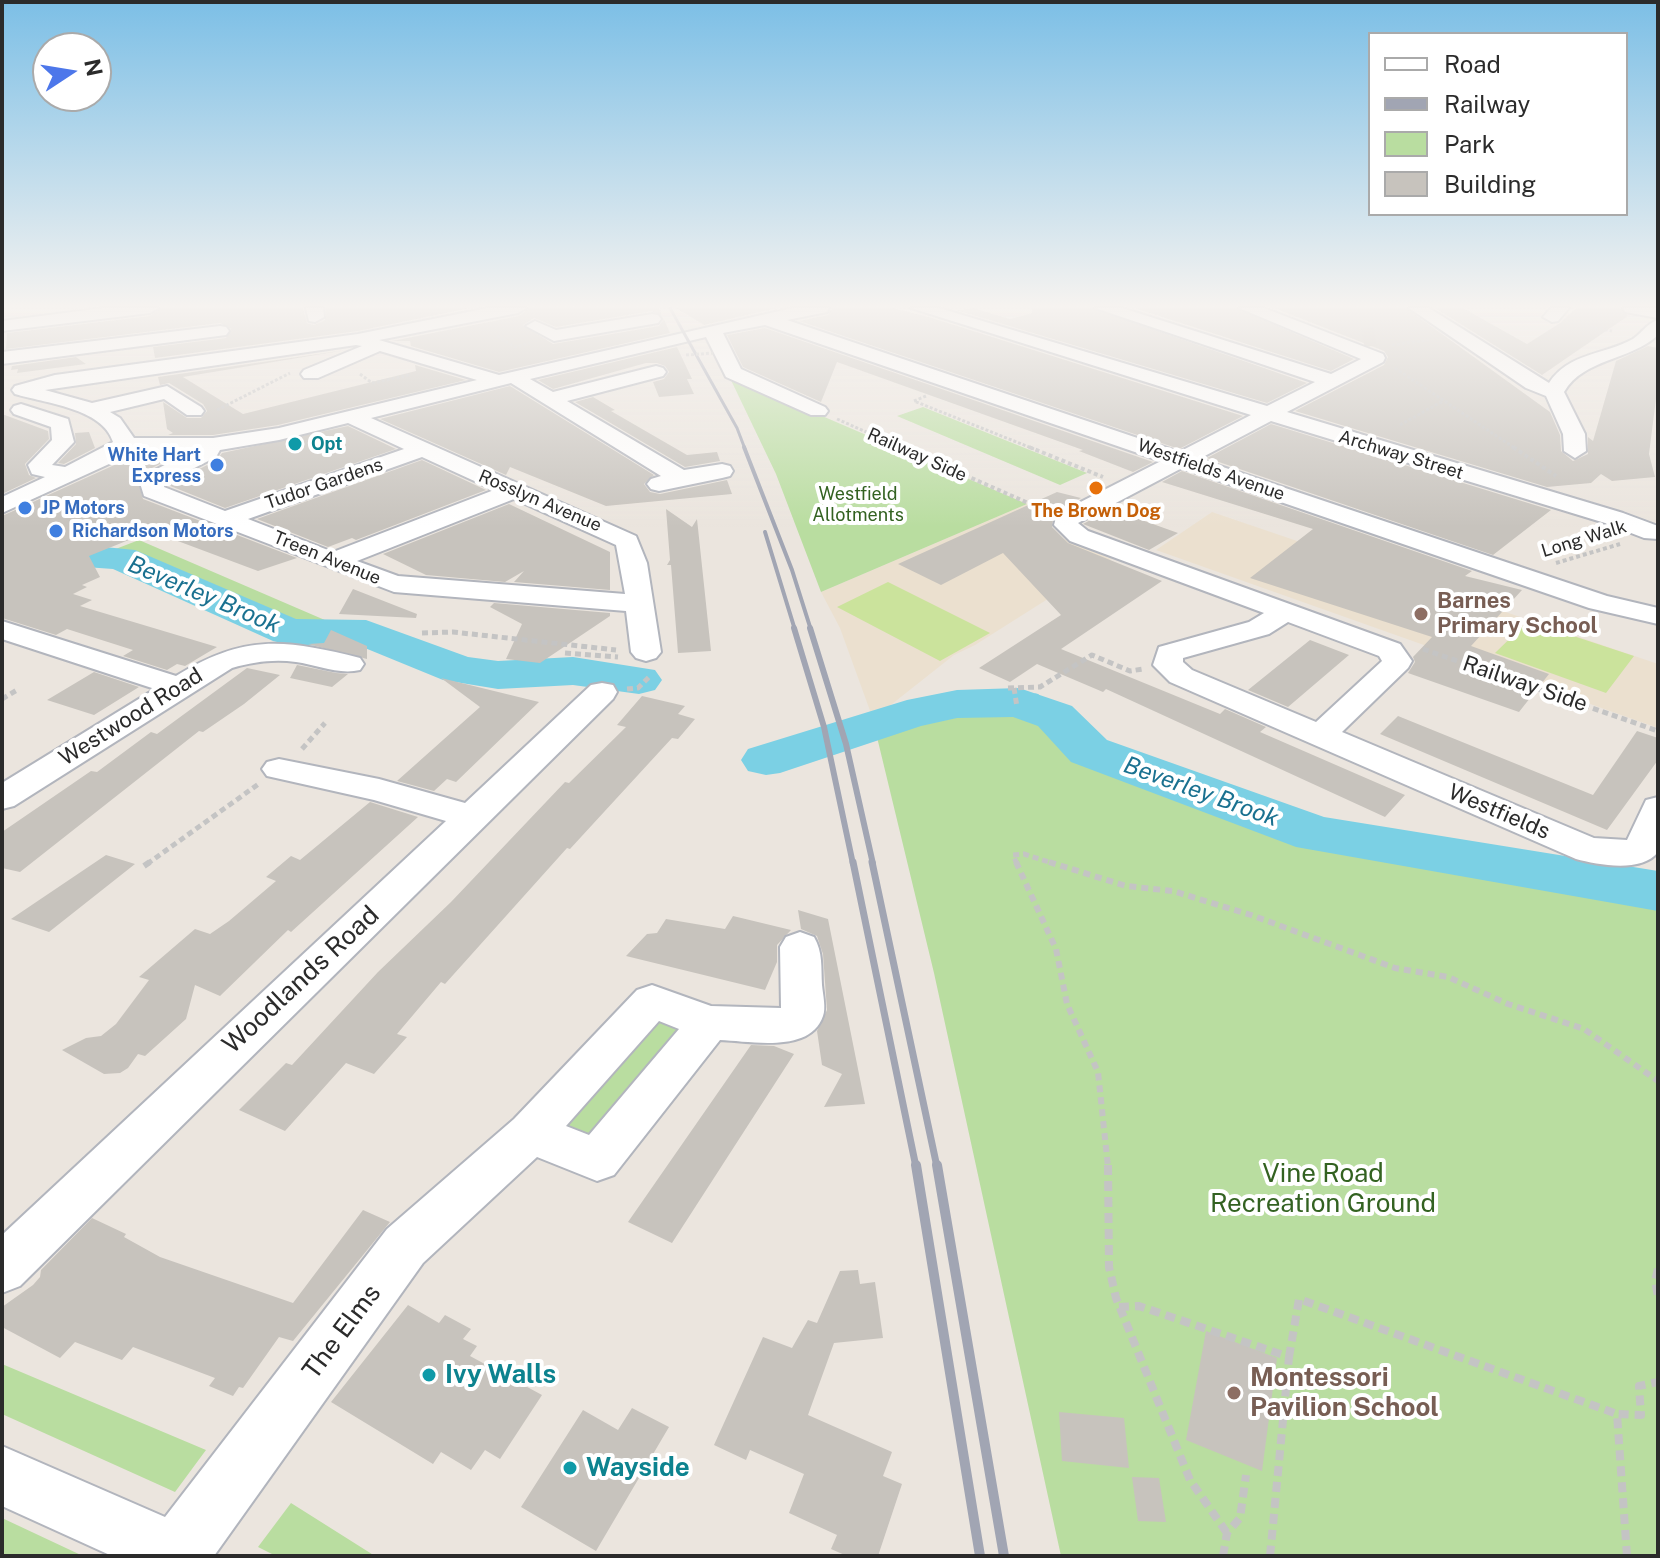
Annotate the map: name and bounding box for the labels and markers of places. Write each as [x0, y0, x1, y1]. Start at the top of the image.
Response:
place label: Opt [311, 433, 343, 455]
marker: Opt [286, 435, 304, 453]
place label: White Hart Express [108, 444, 201, 486]
marker: White Hart Express [208, 456, 226, 474]
marker: The Brown Dog [1087, 479, 1105, 497]
place label: JP Motors [41, 497, 125, 519]
marker: JP Motors [16, 499, 34, 517]
place label: The Brown Dog [1031, 500, 1161, 522]
place label: Richardson Motors [72, 520, 234, 542]
marker: Richardson Motors [47, 522, 65, 540]
place label: Barnes Primary School [1437, 588, 1598, 640]
marker: Barnes Primary School [1412, 605, 1430, 623]
place label: Ivy Walls [445, 1359, 556, 1391]
place label: Montessori Pavilion School [1250, 1362, 1439, 1424]
marker: Ivy Walls [420, 1366, 438, 1384]
marker: Montessori Pavilion School [1225, 1384, 1243, 1402]
place label: Wayside [586, 1452, 690, 1484]
marker: Wayside [561, 1459, 579, 1477]

